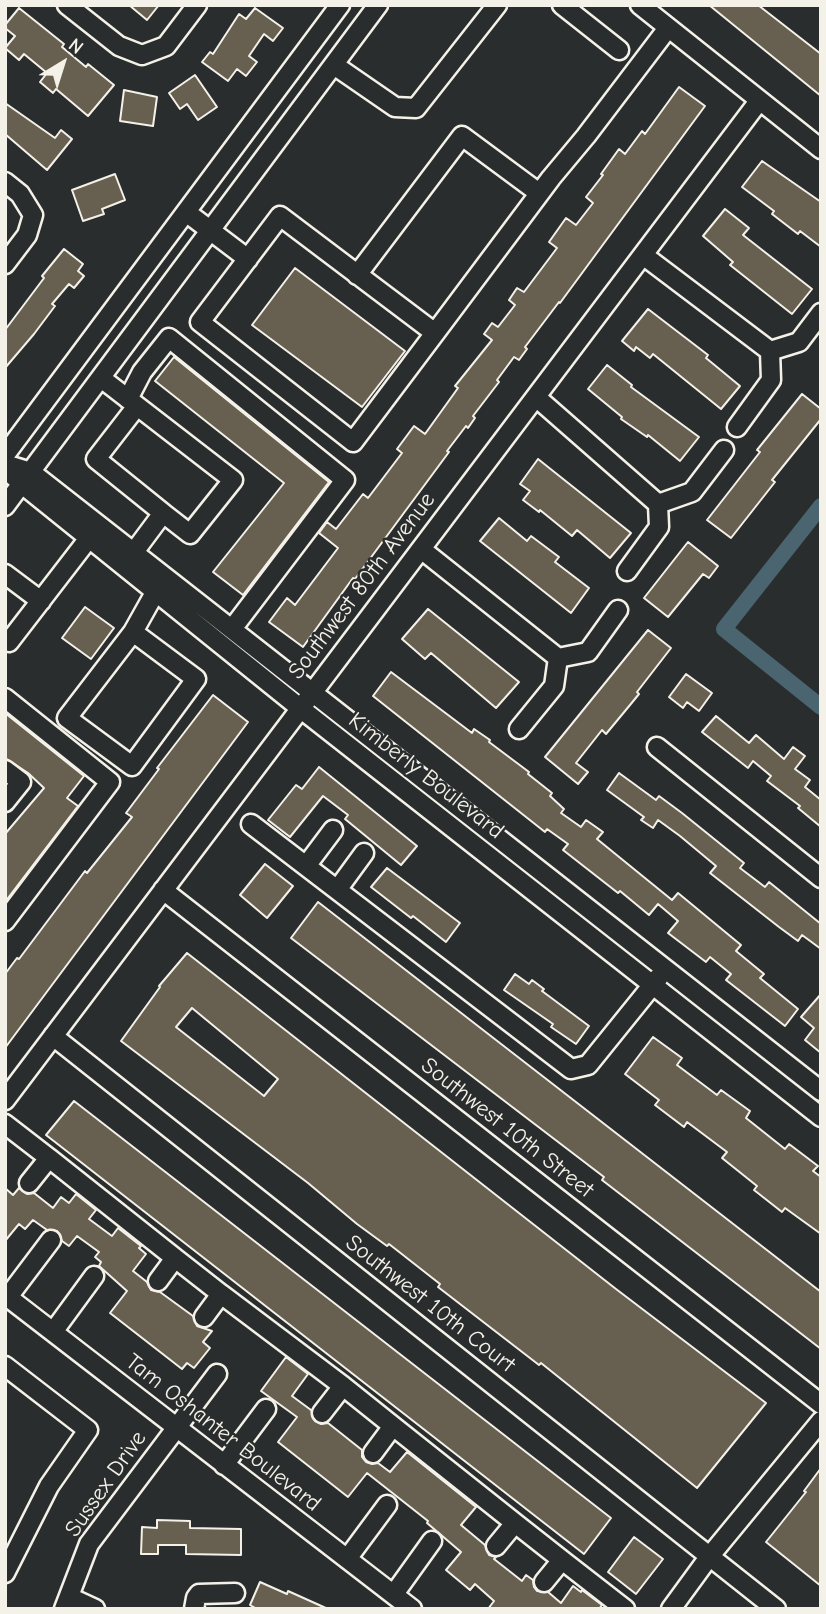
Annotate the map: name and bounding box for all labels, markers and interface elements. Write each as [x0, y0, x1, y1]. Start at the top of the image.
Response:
north arrow [28, 28, 98, 98]
text: N [64, 34, 88, 59]
street label: Southwest 80th Avenue [283, 487, 441, 685]
street label: Kimberly Boulevard [343, 707, 509, 845]
street label: Southwest 10th Street [415, 1052, 599, 1204]
street label: Southwest 10th Court [340, 1229, 520, 1379]
street label: Tam Oshanter Boulevard [120, 1348, 326, 1518]
street label: Sussex Drive [59, 1426, 153, 1542]

